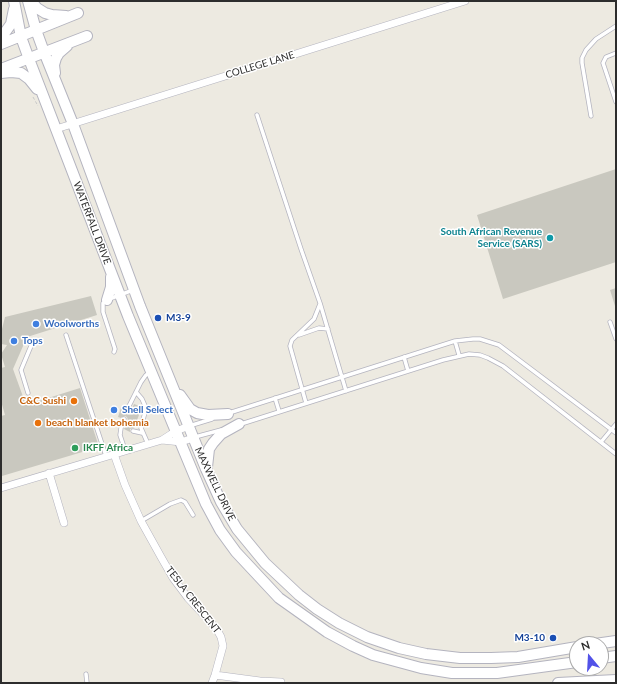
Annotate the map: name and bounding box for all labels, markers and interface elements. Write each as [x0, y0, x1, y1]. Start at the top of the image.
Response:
street label: COLLEGE LANE [224, 49, 296, 81]
street label: WATERFALL DRIVE [71, 180, 113, 266]
place label: South African Revenue Service (SARS) [440, 226, 542, 250]
marker: South African Revenue Service (SARS) [545, 233, 555, 243]
place label: M3-9 [166, 312, 191, 324]
marker: M3-9 [153, 313, 163, 323]
place label: Woolworths [44, 318, 99, 330]
marker: Woolworths [31, 319, 41, 329]
place label: Tops [22, 335, 43, 347]
marker: Tops [9, 336, 19, 346]
place label: C&C Sushi [19, 395, 66, 407]
marker: C&C Sushi [69, 396, 79, 406]
place label: Shell Select [122, 404, 173, 416]
marker: Shell Select [109, 405, 119, 415]
place label: beach blanket bohemia [46, 417, 149, 429]
marker: beach blanket bohemia [33, 418, 43, 428]
place label: IKFF Africa [83, 442, 133, 454]
marker: IKFF Africa [70, 443, 80, 453]
street label: MAXWELL DRIVE [192, 445, 238, 523]
street label: TESLA CRESCENT [163, 564, 223, 636]
place label: M3-10 [514, 632, 545, 644]
marker: M3-10 [548, 633, 558, 643]
north arrow [569, 636, 609, 676]
text: N [579, 638, 591, 653]

